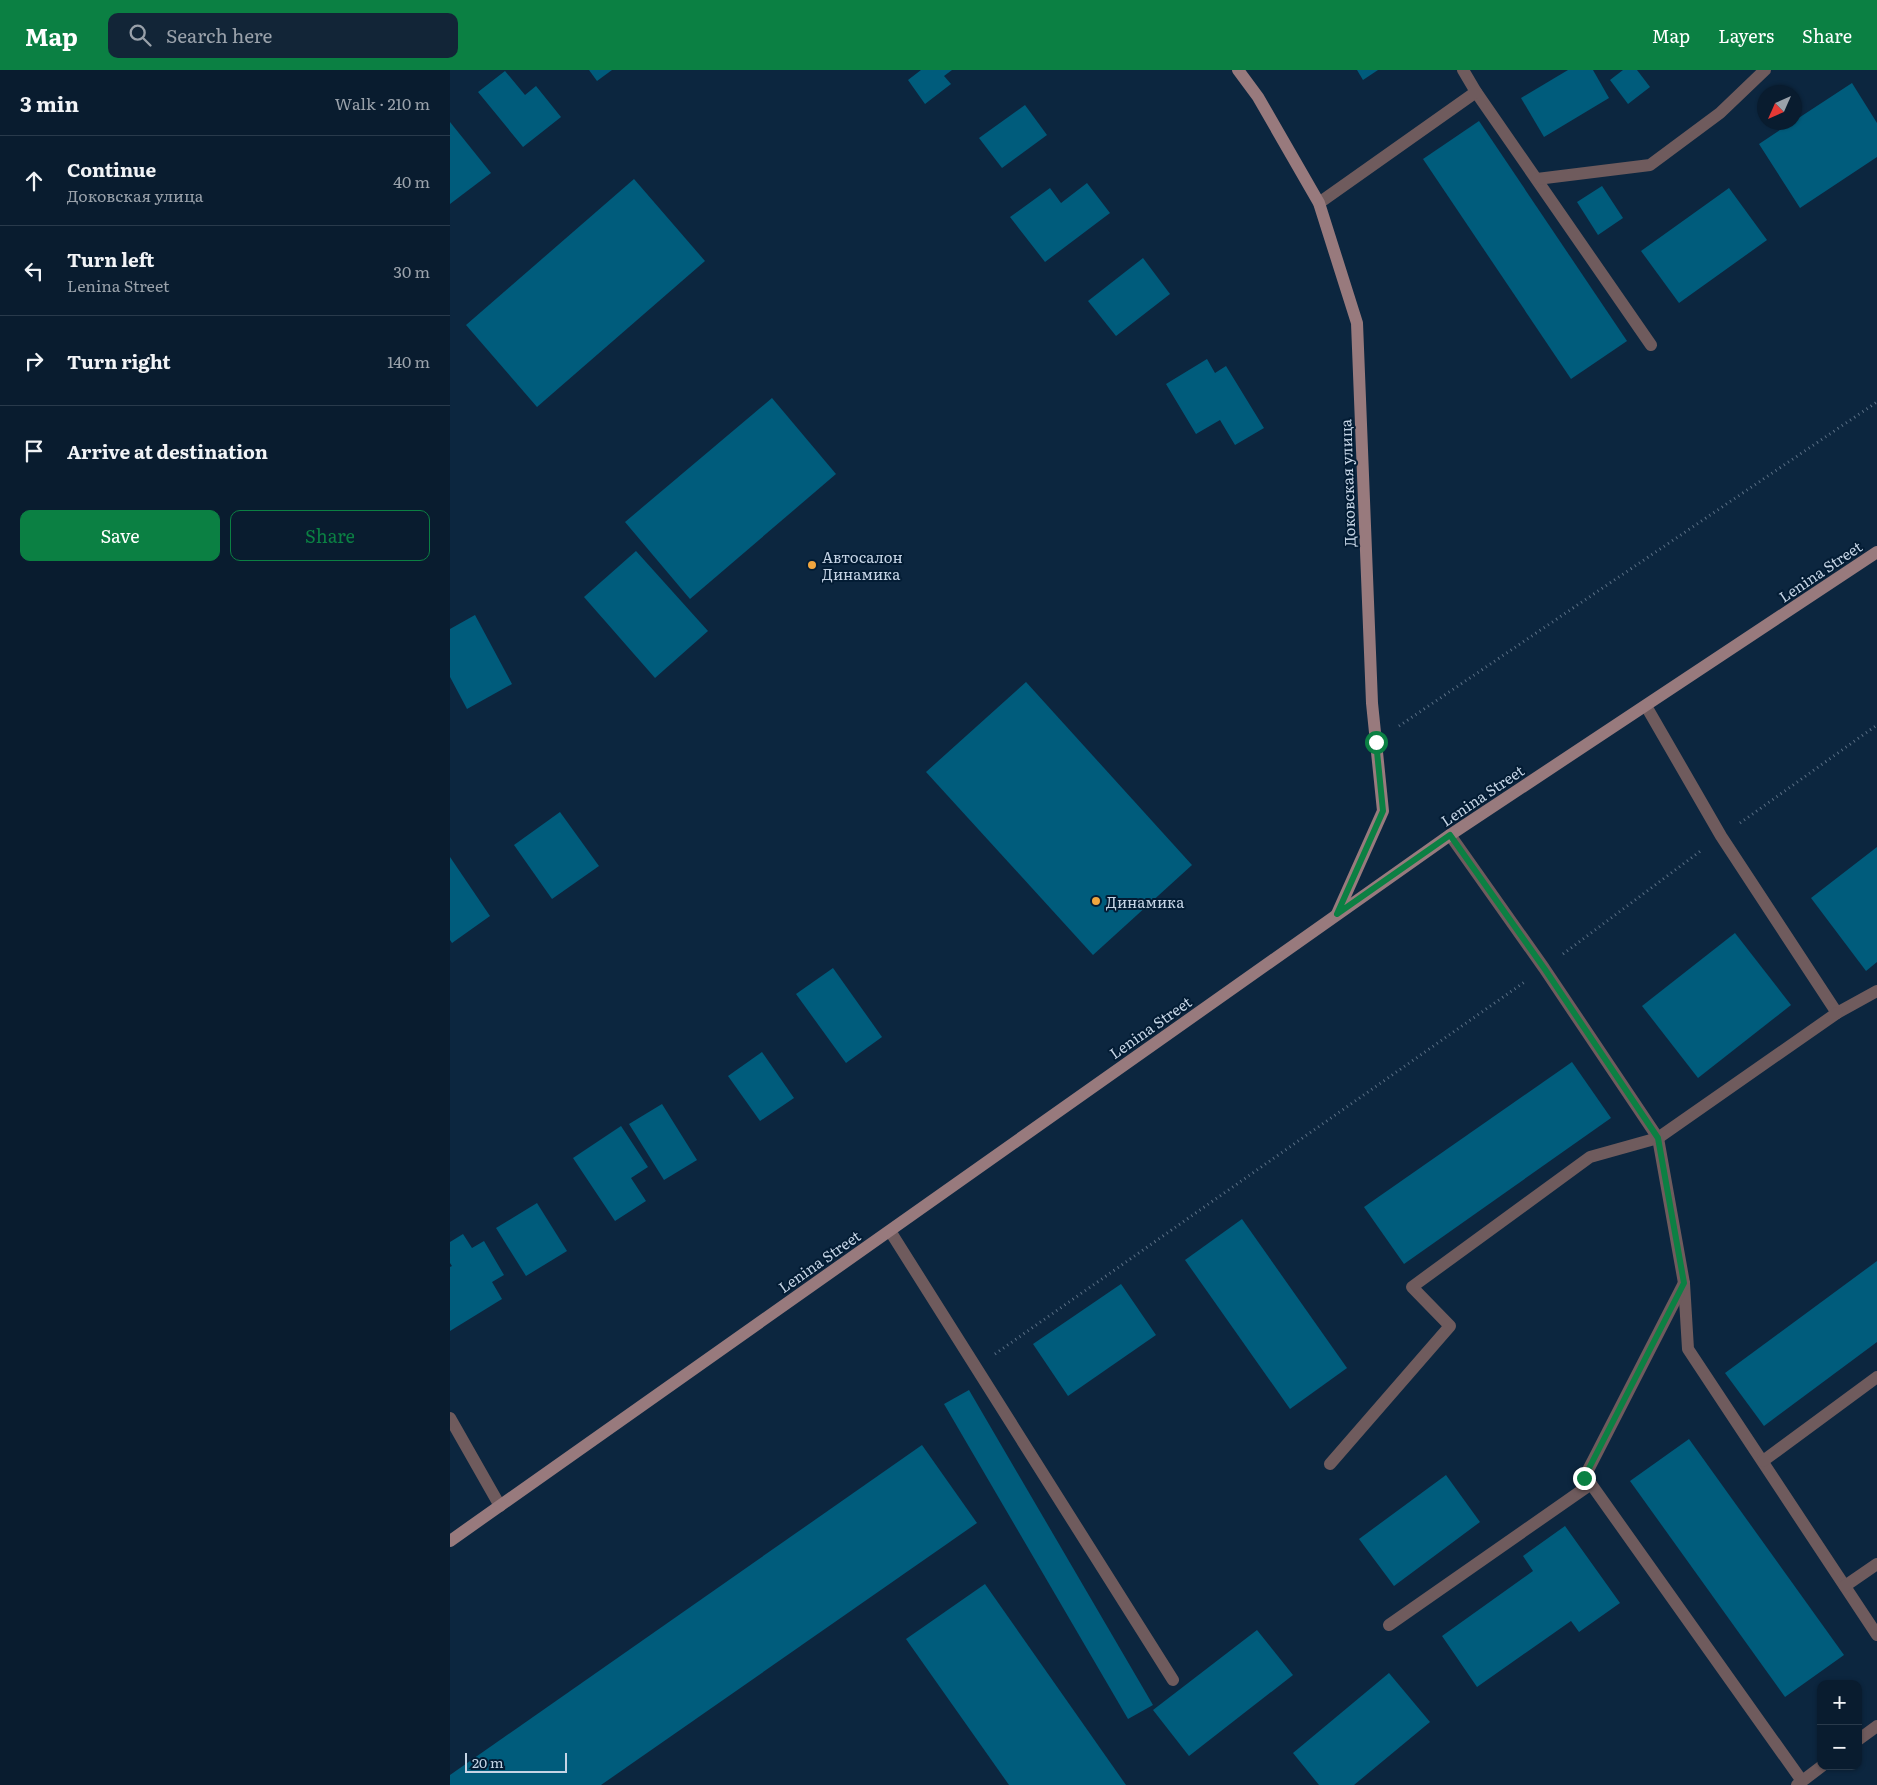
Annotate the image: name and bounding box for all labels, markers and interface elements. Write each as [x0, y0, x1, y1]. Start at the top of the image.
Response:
search box [108, 13, 458, 58]
text: Map [25, 18, 78, 53]
icon: search [126, 21, 154, 49]
text: Search here [166, 21, 272, 49]
text: Map [1652, 22, 1690, 49]
text: Layers [1718, 22, 1774, 49]
text: Share [1802, 22, 1852, 49]
north arrow [1757, 85, 1802, 130]
text: 3 min [20, 87, 79, 118]
text: Walk · 210 m [335, 91, 430, 115]
text: Continue [67, 155, 156, 183]
icon: ahead [20, 167, 48, 195]
text: 40 m [393, 169, 430, 193]
text: Доковская улица [67, 183, 204, 207]
text: Turn left [67, 245, 154, 273]
icon: left [20, 257, 48, 285]
text: 30 m [393, 259, 430, 283]
text: Lenina Street [67, 273, 169, 297]
icon: right [20, 347, 48, 375]
text: Turn right [67, 347, 171, 375]
text: 140 m [387, 349, 430, 373]
street label: Доковская улица [1333, 418, 1361, 547]
icon: arrive [20, 437, 48, 465]
text: Arrive at destination [67, 437, 268, 465]
button: Save [20, 510, 220, 561]
button: Share [230, 510, 430, 561]
street label: Lenina Street [1774, 535, 1866, 607]
place label: Автосалон Динамика [822, 545, 903, 585]
marker: Автосалон Динамика [806, 559, 818, 571]
route start [1365, 731, 1388, 754]
street label: Lenina Street [1436, 759, 1528, 831]
place label: Динамика [1106, 890, 1185, 913]
marker: Динамика [1090, 895, 1102, 907]
street label: Lenina Street [1104, 990, 1196, 1064]
street label: Lenina Street [773, 1224, 865, 1298]
route end [1573, 1467, 1596, 1490]
map controls [1817, 1680, 1862, 1770]
button: + [1817, 1680, 1862, 1725]
button: − [1817, 1725, 1862, 1770]
scale bar [465, 1750, 568, 1773]
text: 20 m [472, 1752, 504, 1772]

